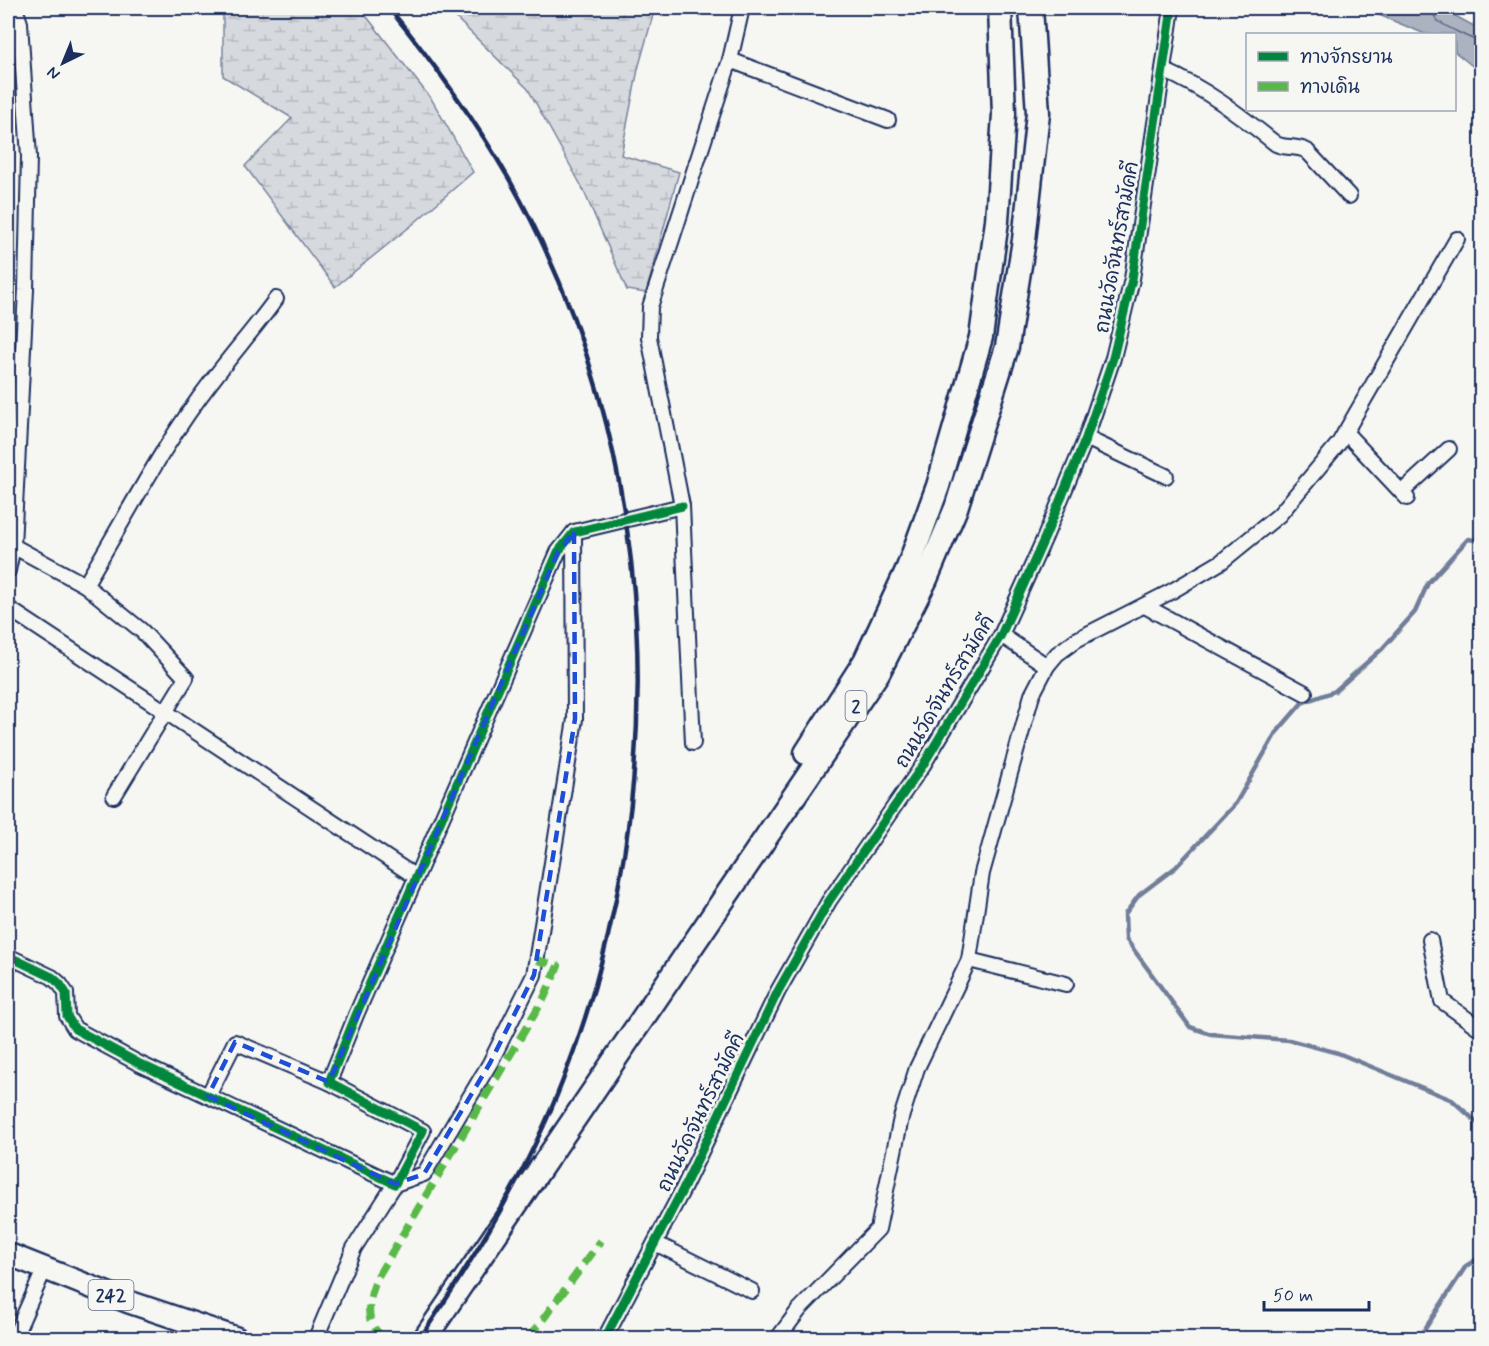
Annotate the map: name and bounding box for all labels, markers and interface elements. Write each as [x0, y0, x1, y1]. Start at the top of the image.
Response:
north arrow [33, 33, 93, 93]
legend [1246, 33, 1456, 111]
text: ทางจักรยาน [1300, 46, 1392, 70]
text: N [43, 62, 65, 84]
text: ทางเดิน [1300, 76, 1360, 100]
street label: ถนนวัดจันทร์สามัคคี [1088, 159, 1146, 335]
street label: ถนนวัดจันทร์สามัคคี [888, 610, 1002, 773]
road number: 2 [846, 691, 866, 721]
street label: ถนนวัดจันทร์สามัคคี [650, 1028, 752, 1197]
scale bar [1264, 1274, 1369, 1312]
road number: 242 [88, 1280, 134, 1310]
text: 50 m [1273, 1284, 1313, 1308]

